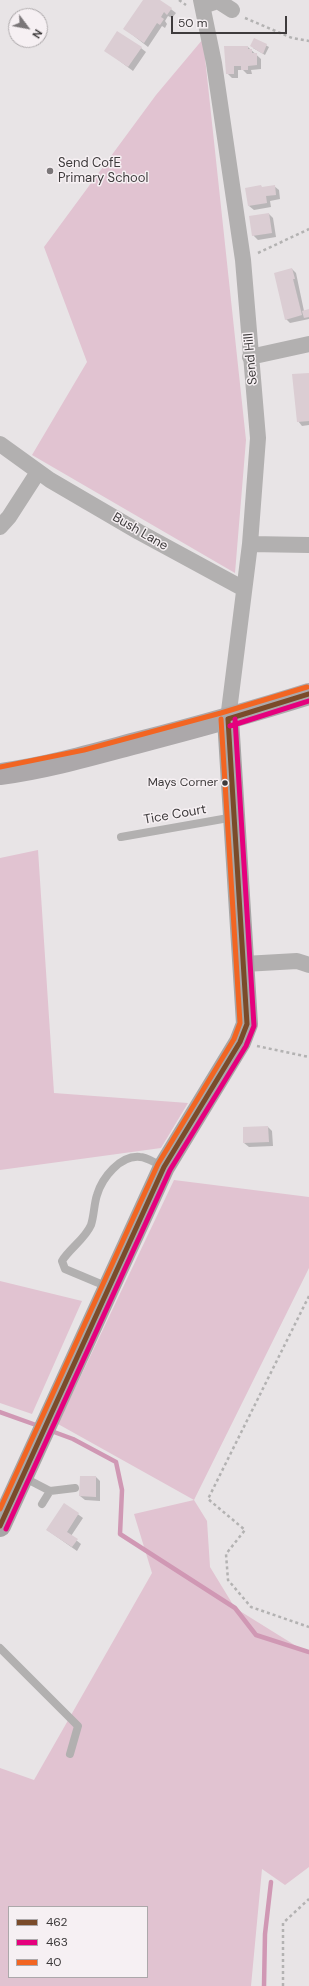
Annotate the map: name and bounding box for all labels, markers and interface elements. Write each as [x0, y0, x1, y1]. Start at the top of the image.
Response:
north arrow [8, 8, 48, 48]
scale bar [173, 8, 289, 34]
text: 50 m [178, 15, 207, 31]
text: N [29, 27, 45, 41]
place label: Send CofE Primary School [58, 156, 148, 187]
marker: Send CofE Primary School [45, 166, 55, 176]
street label: Send Hill [241, 333, 261, 385]
street label: Bush Lane [109, 510, 171, 554]
place label: Mays Corner [148, 776, 218, 790]
marker: Mays Corner [220, 778, 230, 788]
street label: Tice Court [143, 802, 207, 828]
legend [8, 1906, 148, 1978]
text: 462 [46, 1914, 67, 1930]
text: 463 [46, 1934, 68, 1950]
text: 40 [46, 1954, 62, 1970]

